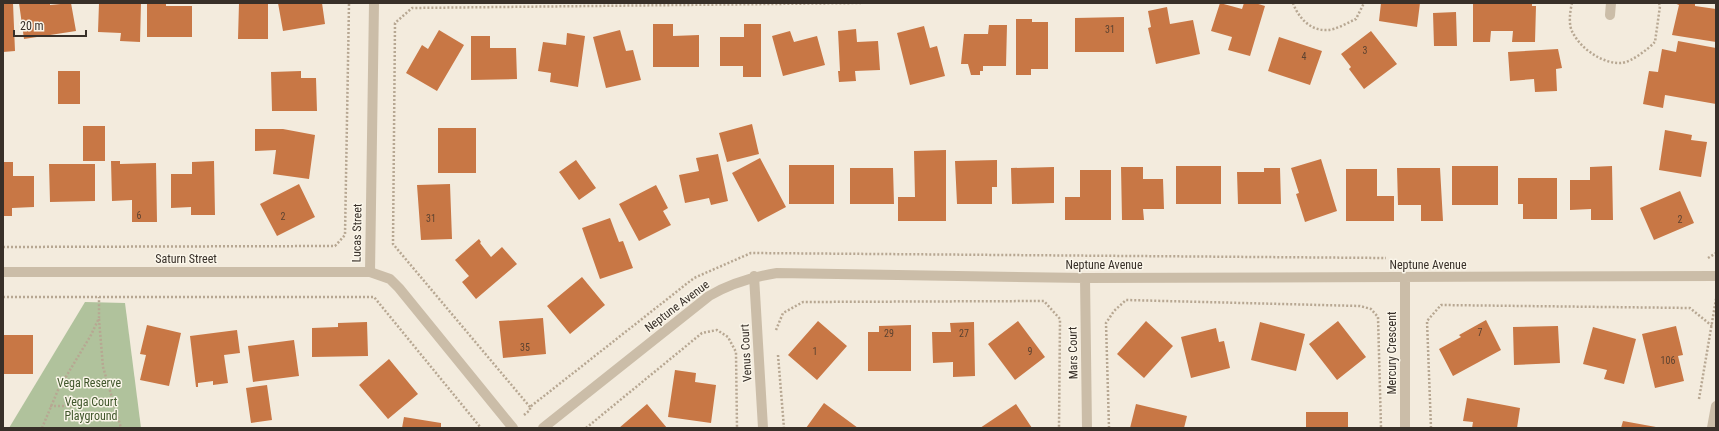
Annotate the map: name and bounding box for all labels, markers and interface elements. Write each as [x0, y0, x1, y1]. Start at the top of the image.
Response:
scale bar [14, 12, 86, 38]
text: 20 m [20, 19, 44, 33]
house number: 31 [1105, 24, 1115, 35]
house number: 3 [1363, 45, 1368, 56]
house number: 4 [1302, 51, 1307, 62]
street label: Lucas Street [349, 203, 365, 263]
house number: 6 [137, 210, 142, 221]
house number: 2 [281, 211, 286, 222]
house number: 31 [426, 213, 436, 224]
house number: 2 [1678, 214, 1683, 225]
street label: Saturn Street [155, 252, 217, 266]
street label: Neptune Avenue [1065, 258, 1143, 272]
street label: Neptune Avenue [1389, 258, 1467, 272]
street label: Neptune Avenue [642, 277, 712, 335]
street label: Mercury Crescent [1385, 311, 1399, 395]
street label: Venus Court [737, 323, 755, 382]
street label: Mars Court [1066, 326, 1080, 380]
house number: 7 [1478, 327, 1483, 338]
house number: 29 [884, 328, 894, 339]
house number: 27 [959, 328, 969, 339]
house number: 35 [520, 342, 530, 353]
house number: 1 [813, 346, 817, 357]
house number: 9 [1028, 346, 1033, 357]
house number: 106 [1661, 355, 1675, 366]
park label: Vega Reserve [57, 376, 121, 390]
park label: Vega Court Playground [64, 395, 118, 423]

